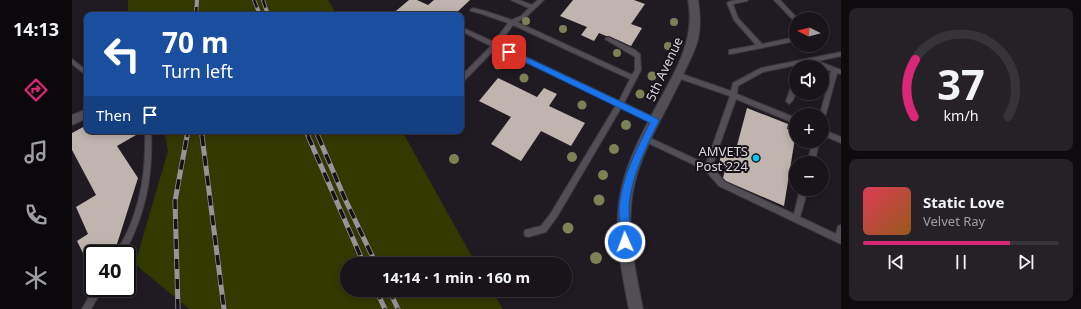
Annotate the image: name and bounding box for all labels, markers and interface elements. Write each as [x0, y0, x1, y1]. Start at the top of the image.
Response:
north arrow [789, 12, 829, 52]
map controls [789, 12, 829, 196]
text: 14:13 [13, 17, 59, 41]
text: 70 m [162, 23, 229, 61]
icon: left [96, 28, 148, 80]
street label: 5th Avenue [641, 34, 687, 104]
pin [492, 35, 526, 69]
icon: arrive [498, 41, 520, 63]
text: 37 [937, 56, 985, 112]
text: Turn left [162, 59, 233, 83]
button: sound [789, 60, 829, 100]
icon: directions [22, 76, 50, 104]
icon: arrive [139, 104, 161, 126]
text: Then [96, 105, 131, 125]
text: km/h [943, 106, 979, 125]
button: + [789, 108, 829, 148]
icon: music [22, 138, 50, 166]
place label: AMVETS Post 224 [696, 142, 749, 175]
marker: AMVETS Post 224 [751, 153, 761, 163]
button: − [789, 156, 829, 196]
text: Static Love [923, 192, 1004, 212]
icon: phone [22, 201, 50, 229]
text: Velvet Ray [923, 212, 985, 230]
position arrow [604, 221, 646, 263]
speed limit sign: 40 [84, 245, 136, 297]
icon: previous [885, 251, 907, 273]
icon: pause [950, 251, 972, 273]
icon: next [1015, 251, 1037, 273]
icon: climate [22, 264, 50, 292]
text: 14:14 · 1 min · 160 m [382, 267, 530, 287]

